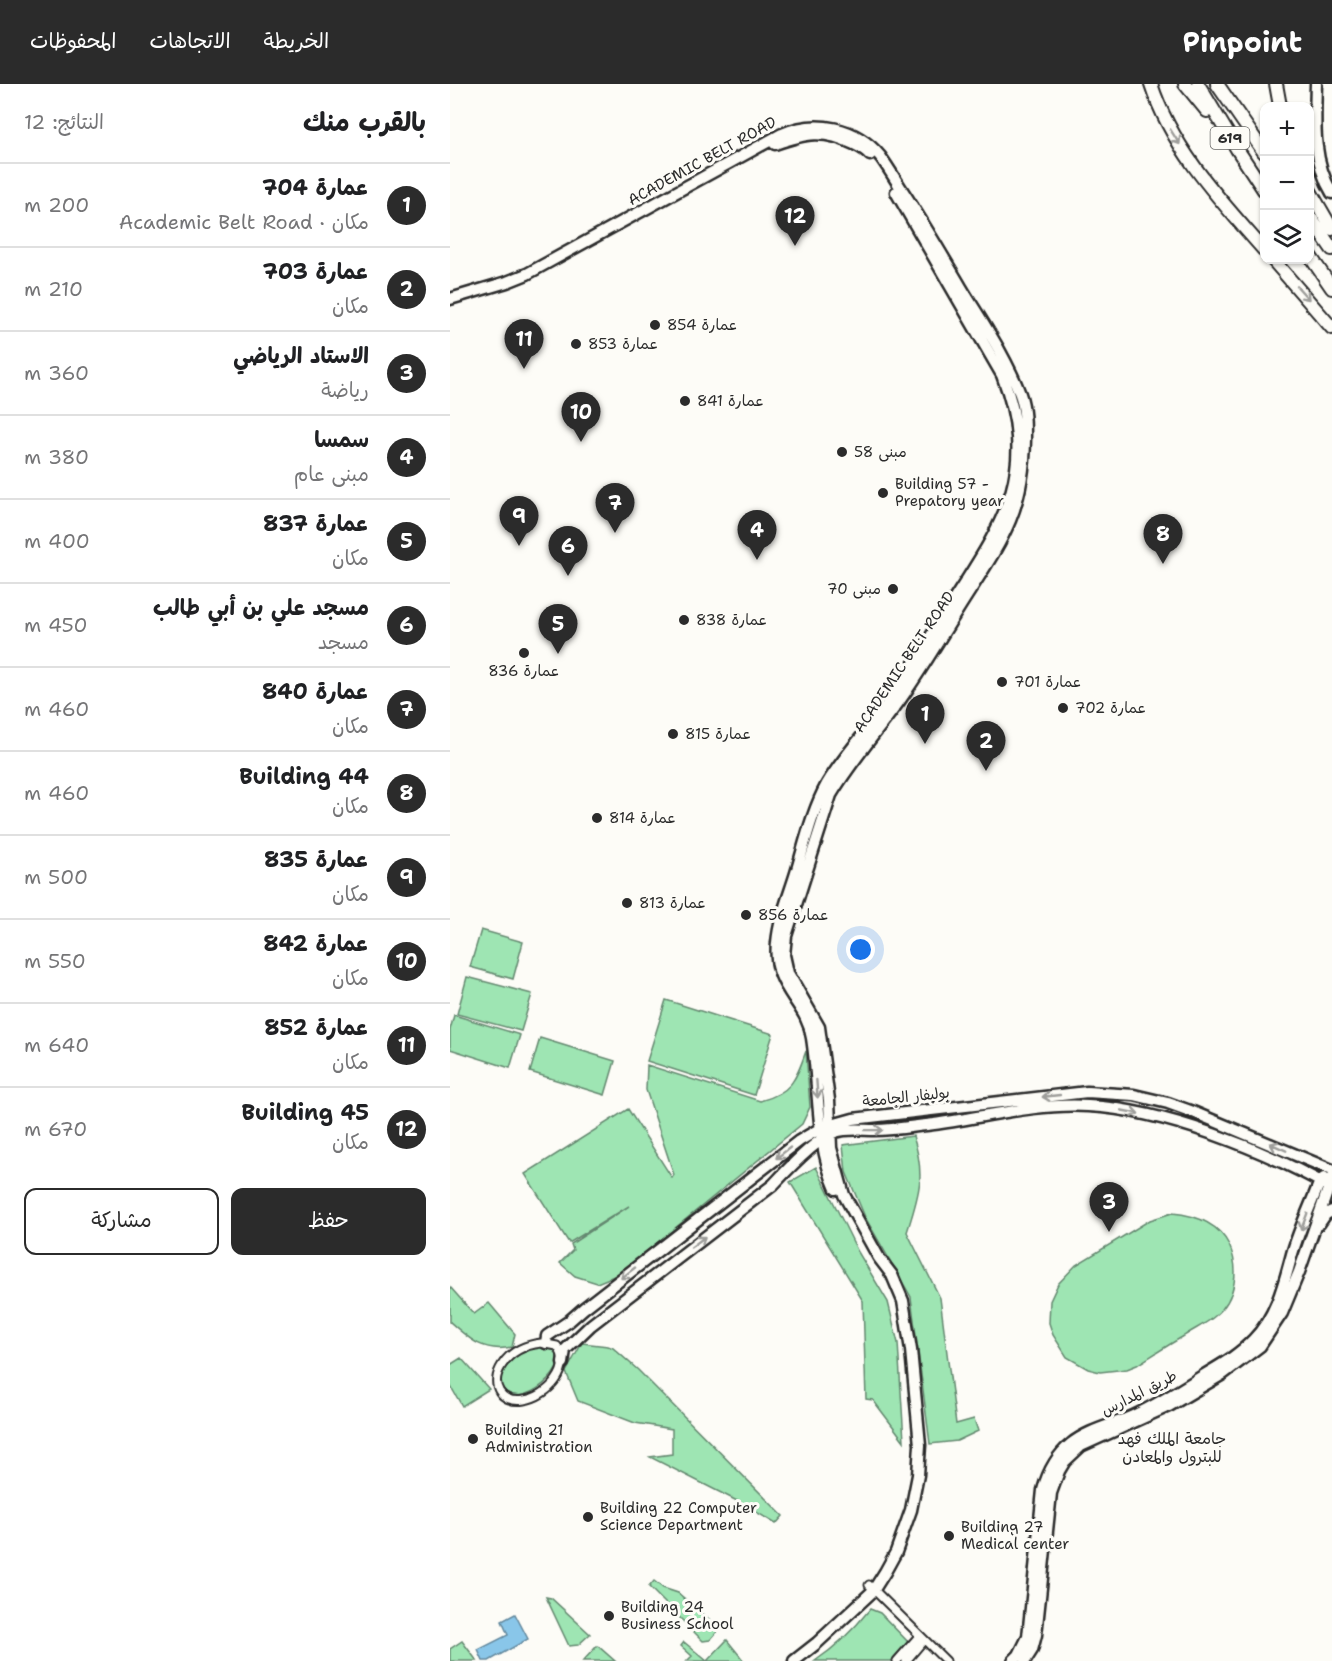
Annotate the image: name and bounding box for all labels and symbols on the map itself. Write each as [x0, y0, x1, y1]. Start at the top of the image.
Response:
street label: ACADEMIC BELT ROAD [624, 112, 780, 210]
road number: 619 [1210, 127, 1250, 149]
one-way arrow [1170, 128, 1182, 145]
pin: 12 [776, 196, 814, 246]
one-way arrow [1296, 285, 1310, 300]
place label: عمارة 854 [667, 315, 738, 335]
marker: عمارة 854 [648, 318, 662, 332]
pin: 11 [504, 320, 544, 369]
place label: عمارة 853 [588, 334, 658, 354]
marker: عمارة 853 [569, 337, 583, 351]
place label: عمارة 841 [697, 391, 764, 411]
pin: 10 [562, 392, 600, 442]
marker: عمارة 841 [678, 394, 692, 408]
place label: مبنى 58 [854, 442, 907, 462]
marker: مبنى 58 [835, 445, 849, 459]
place label: Building 57 - Prepatory year [895, 474, 1004, 511]
pin: 7 [596, 484, 634, 533]
marker: Building 57 - Prepatory year [876, 486, 890, 500]
pin: 9 [500, 496, 538, 546]
pin: 4 [738, 510, 776, 560]
pin: 8 [1144, 514, 1182, 564]
pin: 6 [548, 526, 588, 576]
place label: مبنى 70 [827, 579, 881, 599]
marker: مبنى 70 [886, 582, 900, 596]
street label: ACADEMIC BELT ROAD [849, 587, 959, 737]
pin: 5 [538, 604, 578, 654]
place label: عمارة 838 [696, 610, 768, 630]
marker: عمارة 838 [677, 613, 691, 627]
marker: عمارة 836 [517, 646, 531, 660]
place label: عمارة 836 [488, 661, 560, 681]
place label: عمارة 701 [1014, 672, 1082, 692]
marker: عمارة 701 [995, 675, 1009, 689]
pin: 1 [906, 694, 944, 744]
place label: عمارة 702 [1075, 698, 1147, 718]
marker: عمارة 702 [1056, 701, 1070, 715]
pin: 2 [966, 722, 1006, 771]
place label: عمارة 815 [685, 724, 751, 744]
marker: عمارة 815 [666, 727, 680, 741]
place label: عمارة 814 [609, 808, 676, 828]
marker: عمارة 814 [590, 811, 604, 825]
place label: عمارة 813 [639, 893, 706, 913]
marker: عمارة 813 [620, 896, 634, 910]
place label: عمارة 856 [758, 905, 829, 925]
marker: عمارة 856 [739, 908, 753, 922]
your location [846, 935, 875, 964]
one-way arrow [812, 1079, 823, 1098]
street label: بوليفار الجامعة [861, 1082, 951, 1112]
one-way arrow [1042, 1091, 1062, 1102]
one-way arrow [1120, 1107, 1139, 1118]
one-way arrow [864, 1124, 884, 1136]
one-way arrow [1270, 1141, 1288, 1152]
one-way arrow [775, 1147, 791, 1160]
pin: 3 [1090, 1182, 1128, 1232]
one-way arrow [1298, 1212, 1309, 1231]
one-way arrow [689, 1236, 705, 1249]
one-way arrow [621, 1266, 637, 1279]
street label: طريق المدارس [1098, 1365, 1180, 1421]
place label: Building 21 Administration [485, 1420, 592, 1457]
district label: جامعة الملك فهد للبترول والمعادن [1118, 1428, 1226, 1467]
marker: Building 21 Administration [466, 1432, 480, 1446]
place label: Building 22 Computer Science Department [600, 1498, 757, 1535]
marker: Building 22 Computer Science Department [581, 1510, 595, 1524]
place label: Building 27 Medical center [961, 1517, 1069, 1554]
marker: Building 27 Medical center [942, 1529, 956, 1543]
place label: Building 24 Business School [621, 1597, 734, 1634]
marker: Building 24 Business School [602, 1609, 616, 1623]

